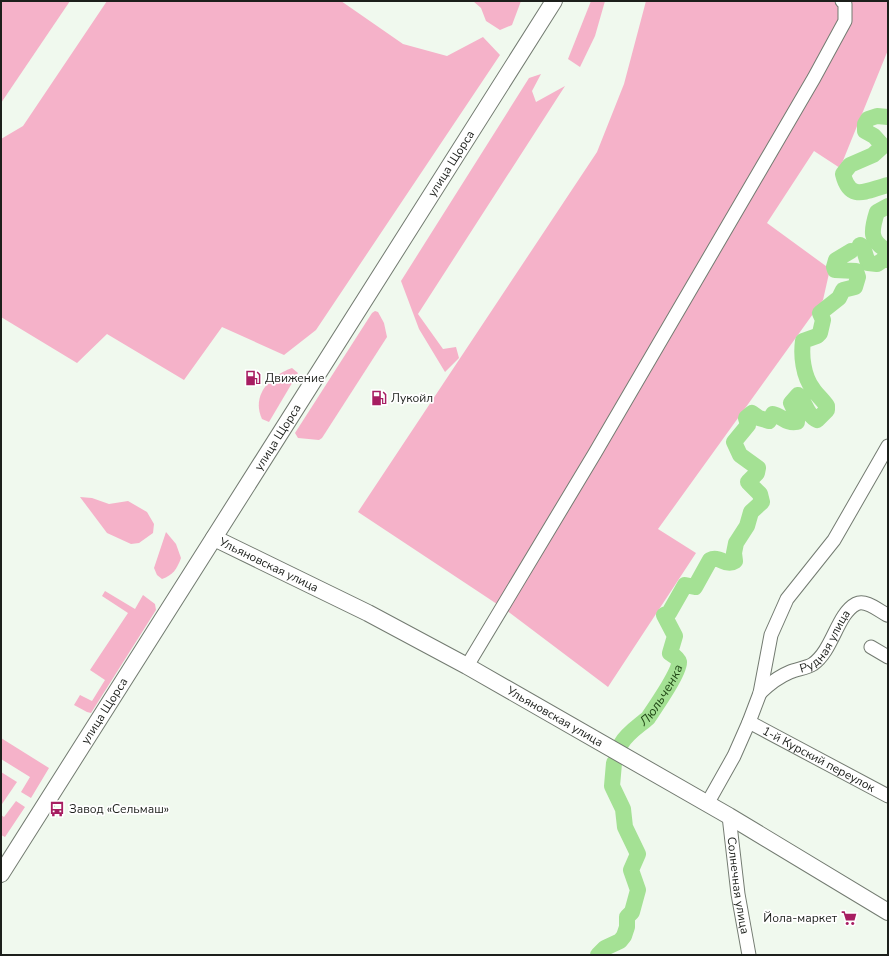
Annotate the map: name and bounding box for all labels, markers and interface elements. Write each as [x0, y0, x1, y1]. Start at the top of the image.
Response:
street label: улица Щорса [424, 127, 478, 200]
fuel station icon: Движение [244, 369, 262, 387]
place label: Движение [265, 370, 324, 386]
fuel station icon: Лукойл [370, 389, 388, 407]
place label: Лукойл [391, 390, 433, 406]
street label: улица Щорса [251, 401, 305, 474]
street label: Ульяновская улица [216, 533, 321, 596]
street label: Рудная улица [798, 606, 854, 677]
water label: Люльченка [635, 662, 687, 731]
street label: улица Щорса [77, 675, 131, 747]
street label: Ульяновская улица [503, 682, 606, 750]
street label: 1-й Курский переулок [760, 723, 878, 796]
bus stop icon: Завод «Сельмаш» [48, 800, 66, 818]
place label: Завод «Сельмаш» [69, 801, 169, 817]
street label: Солнечная улица [723, 836, 753, 935]
supermarket icon: Йола-маркет [840, 909, 858, 927]
place label: Йола-маркет [763, 910, 838, 926]

